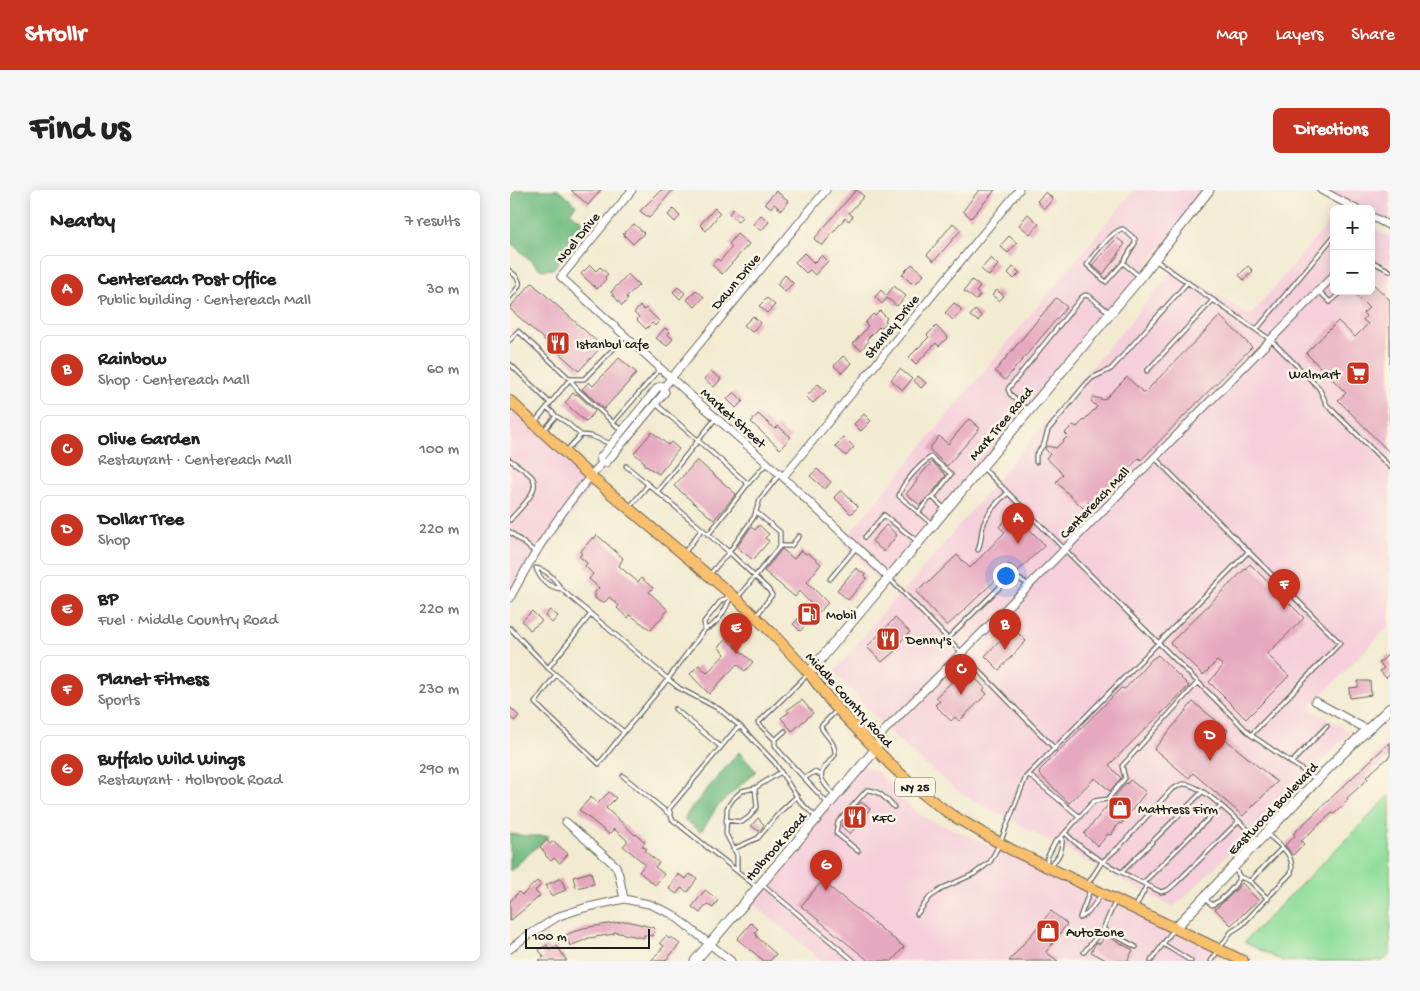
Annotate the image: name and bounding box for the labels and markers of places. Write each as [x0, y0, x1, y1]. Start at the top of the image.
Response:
restaurant icon: Istanbul cafe [545, 330, 571, 356]
place label: Istanbul cafe [576, 337, 650, 354]
supermarket icon: Walmart [1345, 360, 1371, 386]
place label: Walmart [1289, 367, 1341, 384]
pin: A [1002, 503, 1034, 544]
pin: F [1268, 569, 1300, 610]
fuel station icon: Mobil [796, 601, 822, 627]
place label: Mobil [826, 608, 857, 625]
pin: B [989, 609, 1021, 650]
pin: E [720, 613, 752, 654]
restaurant icon: Denny's [875, 626, 901, 652]
place label: Denny's [905, 633, 952, 650]
pin: C [945, 654, 977, 695]
pin: D [1194, 720, 1226, 761]
shop icon: Mattress Firm [1107, 795, 1133, 821]
place label: Mattress Firm [1138, 802, 1218, 819]
restaurant icon: KFC [842, 804, 868, 830]
place label: KFC [872, 811, 896, 828]
pin: G [810, 850, 842, 891]
shop icon: AutoZone [1035, 918, 1061, 944]
place label: AutoZone [1066, 925, 1125, 942]

